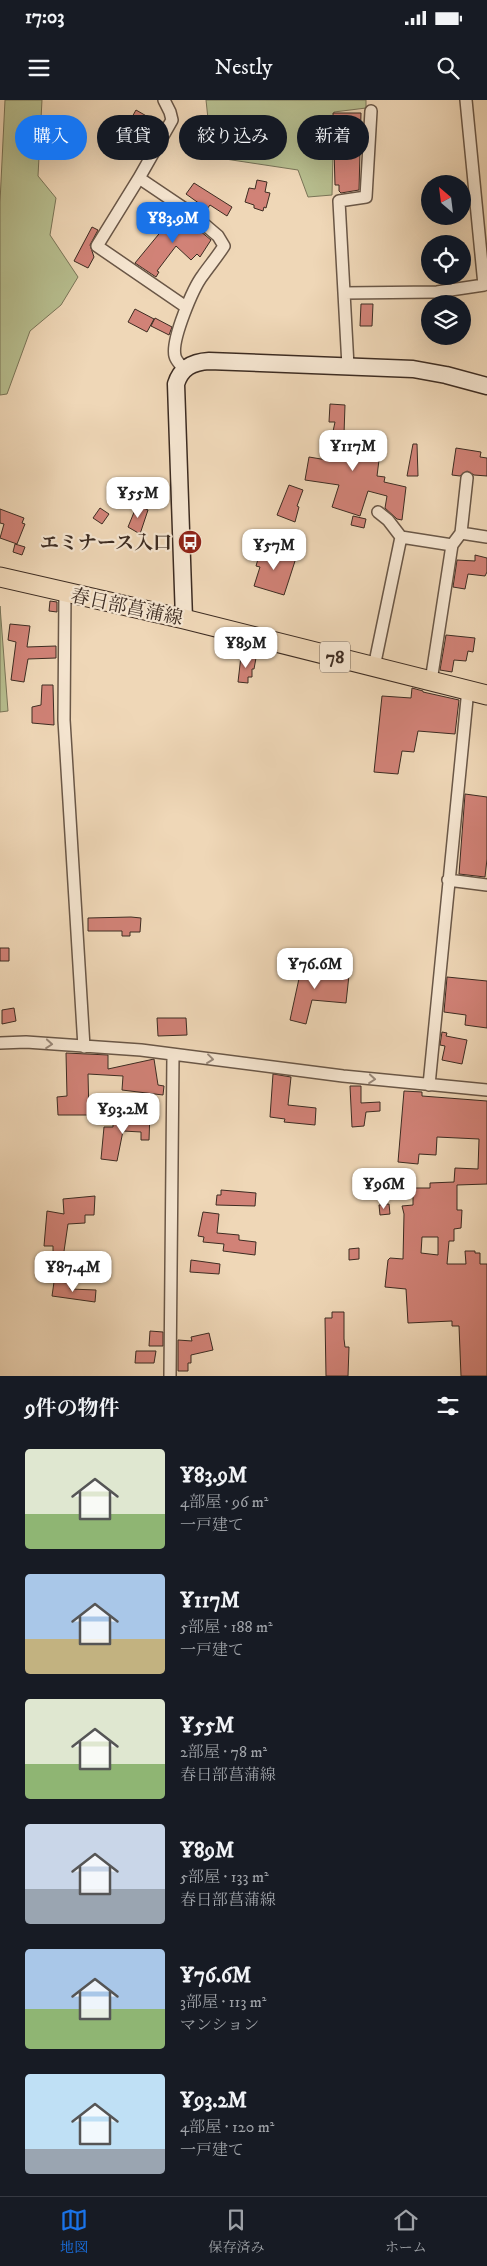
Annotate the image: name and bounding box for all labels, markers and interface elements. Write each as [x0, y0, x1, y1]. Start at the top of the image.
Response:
text: 17:03 [25, 6, 64, 29]
icon: menu [25, 54, 53, 82]
text: Nestly [215, 54, 272, 81]
icon: search [434, 54, 462, 82]
chip: 購入 [15, 115, 87, 160]
chip: 賃貸 [97, 115, 169, 160]
chip: 絞り込み [179, 115, 287, 160]
chip: 新着 [297, 115, 369, 160]
north arrow [421, 175, 471, 225]
map controls [421, 175, 471, 345]
pin: ¥83.9M [132, 202, 214, 244]
text: ¥83.9M [147, 208, 199, 228]
button: locate [421, 235, 471, 285]
button: layers [421, 295, 471, 345]
pin: ¥117M [318, 430, 388, 472]
text: ¥117M [330, 436, 376, 456]
pin: ¥55M [108, 476, 168, 519]
text: ¥55M [117, 483, 159, 503]
pin: ¥57M [244, 528, 304, 571]
bus stop icon: エミナース入口 [177, 529, 203, 555]
place label: エミナース入口 [40, 532, 172, 555]
text: ¥57M [253, 535, 295, 555]
street label: 春日部菖蒲線 [69, 584, 185, 631]
pin: ¥89M [216, 626, 276, 669]
text: ¥89M [225, 633, 267, 653]
road number: 78 [320, 642, 350, 672]
pin: ¥76.6M [274, 948, 356, 990]
text: ¥76.6M [288, 954, 342, 974]
one-way arrow [45, 1038, 53, 1049]
one-way arrow [207, 1053, 215, 1064]
one-way arrow [368, 1073, 376, 1084]
pin: ¥93.2M [82, 1092, 164, 1135]
text: ¥93.2M [98, 1099, 148, 1119]
pin: ¥96M [354, 1168, 414, 1210]
text: ¥96M [363, 1174, 405, 1194]
pin: ¥87.4M [32, 1250, 114, 1293]
text: ¥87.4M [46, 1257, 100, 1277]
icon: filters [434, 1392, 462, 1420]
text: 9件の物件 [25, 1396, 119, 1422]
text: ¥83.9M [180, 1463, 247, 1489]
icon: home [65, 1469, 125, 1529]
text: 4部屋 · 96 m² [180, 1492, 268, 1512]
text: 一戸建て [180, 1515, 244, 1535]
text: ¥117M [180, 1588, 240, 1614]
icon: home [65, 1594, 125, 1654]
text: 5部屋 · 188 m² [180, 1617, 273, 1637]
text: 一戸建て [180, 1640, 244, 1660]
text: ¥55M [180, 1713, 234, 1739]
icon: home [65, 1719, 125, 1779]
text: 2部屋 · 78 m² [180, 1742, 267, 1762]
text: 春日部菖蒲線 [180, 1765, 276, 1785]
text: ¥89M [180, 1838, 234, 1864]
icon: home [65, 1844, 125, 1904]
text: 5部屋 · 133 m² [180, 1867, 269, 1887]
text: 春日部菖蒲線 [180, 1890, 276, 1910]
text: ¥76.6M [180, 1963, 251, 1989]
icon: home [65, 1969, 125, 2029]
text: 3部屋 · 113 m² [180, 1992, 267, 2012]
text: マンション [180, 2015, 259, 2035]
text: ¥93.2M [180, 2088, 247, 2114]
icon: home [65, 2094, 125, 2154]
text: 4部屋 · 120 m² [180, 2117, 274, 2137]
text: 一戸建て [180, 2140, 244, 2160]
tab: 地図 [60, 2206, 88, 2257]
tab: 保存済み [208, 2206, 264, 2257]
tab: ホーム [385, 2206, 427, 2257]

